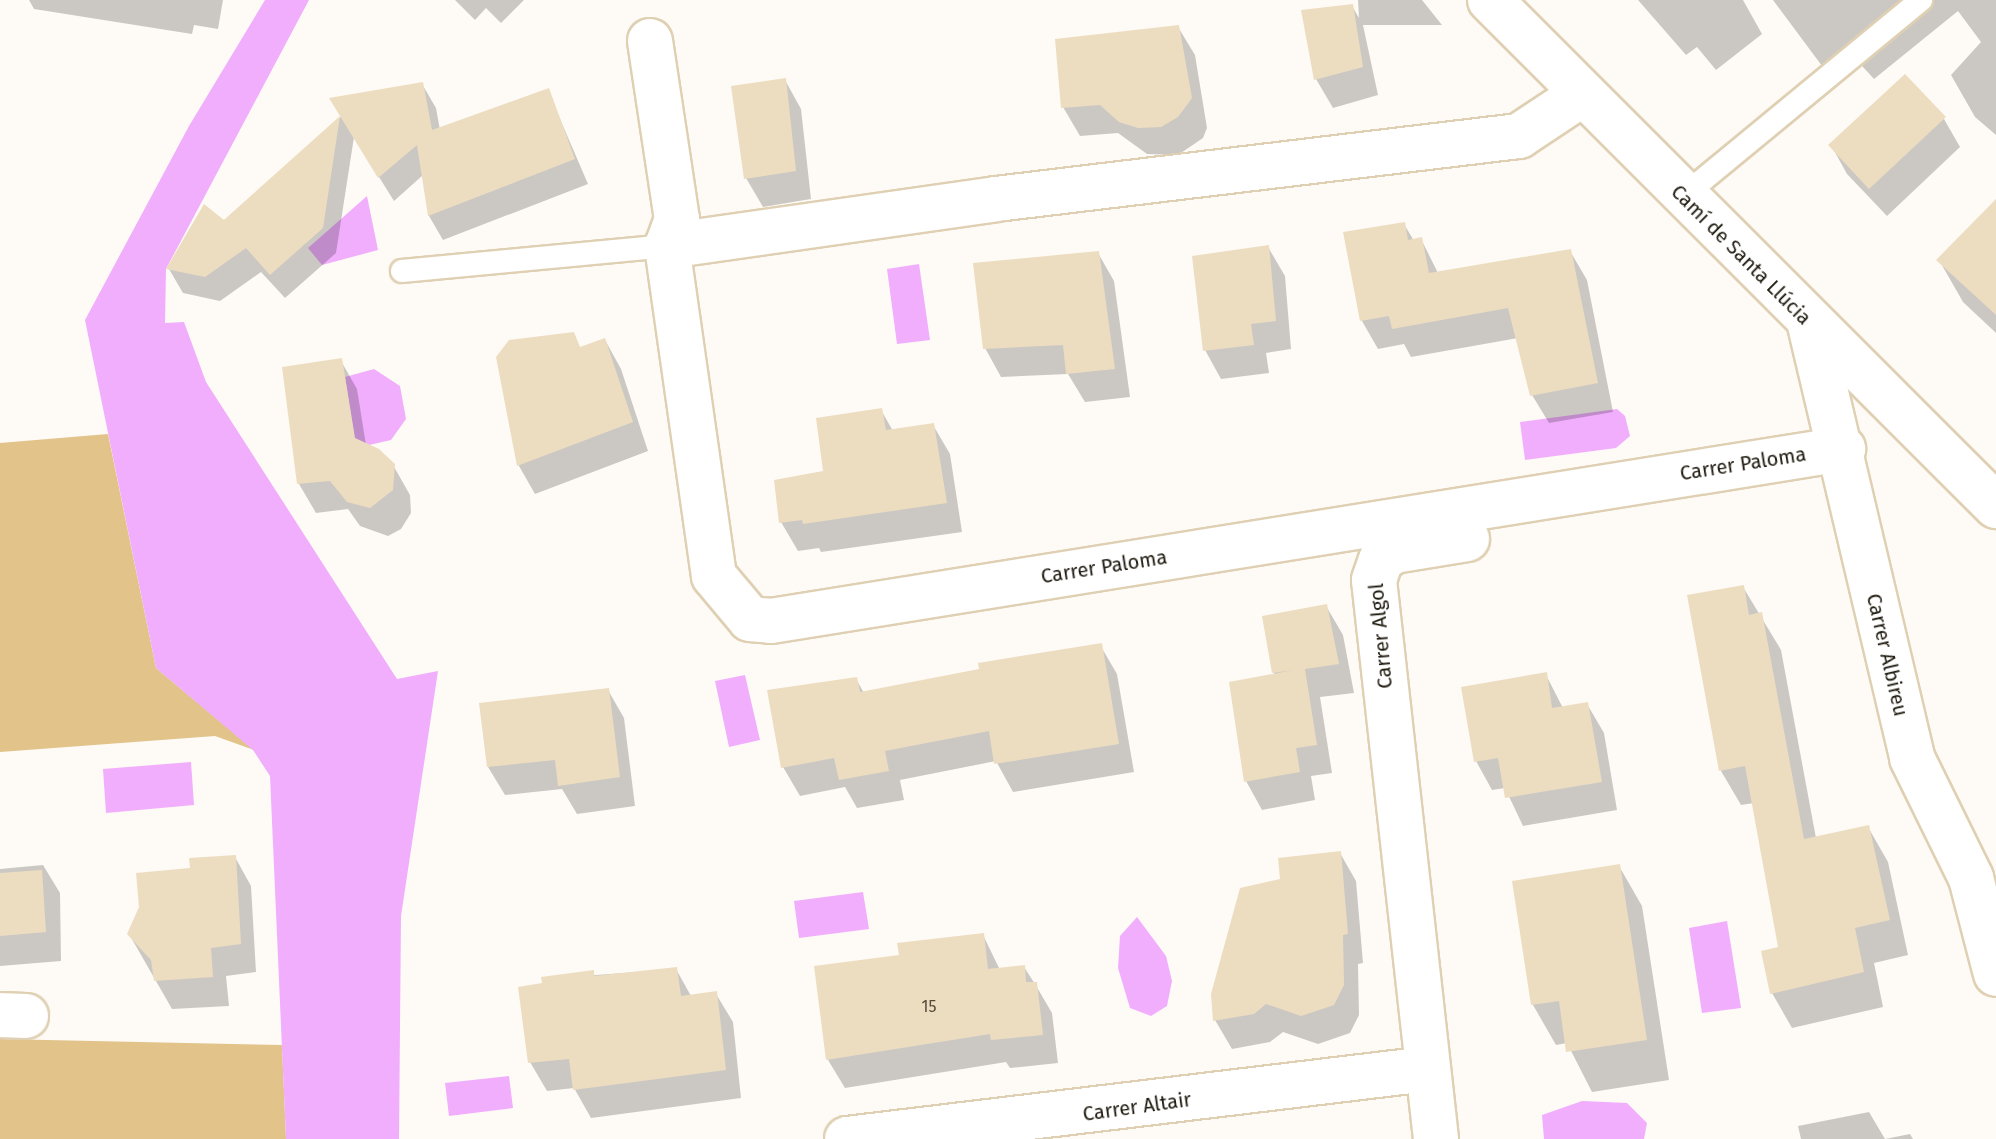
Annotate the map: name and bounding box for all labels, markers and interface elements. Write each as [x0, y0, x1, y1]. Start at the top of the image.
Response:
street label: Camí de Santa Llúcia [1666, 180, 1816, 330]
street label: Carrer Paloma [1678, 442, 1808, 486]
street label: Carrer Paloma [1039, 545, 1169, 589]
street label: Carrer Algol [1364, 582, 1398, 690]
street label: Carrer Albireu [1861, 591, 1913, 719]
house number: 15 [922, 997, 936, 1017]
street label: Carrer Altair [1081, 1088, 1193, 1126]

